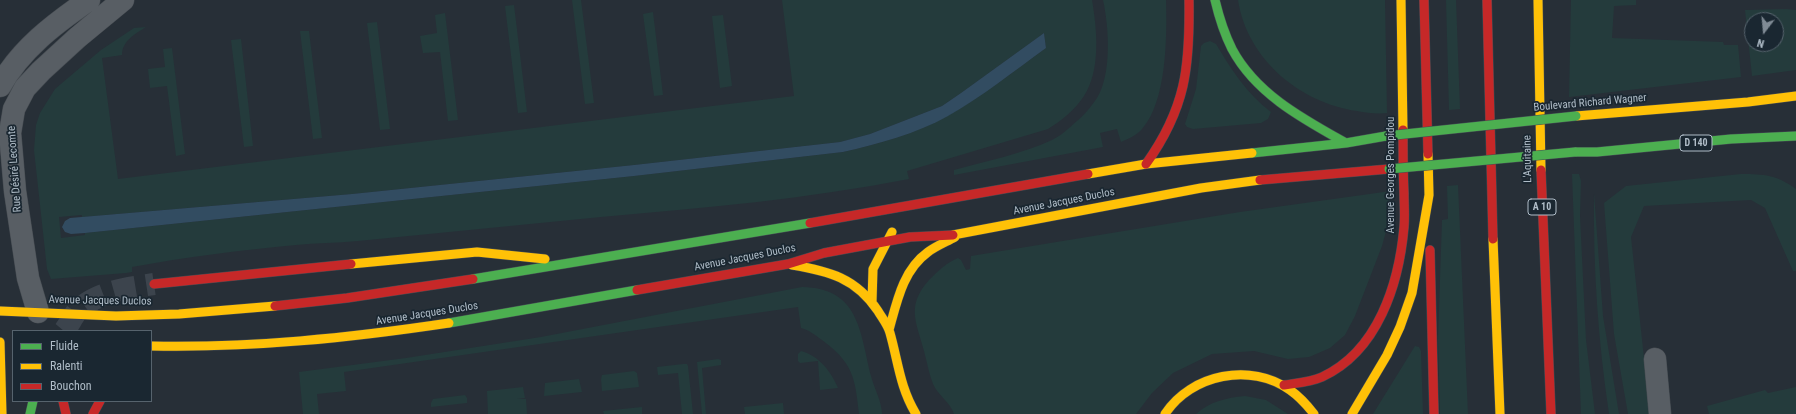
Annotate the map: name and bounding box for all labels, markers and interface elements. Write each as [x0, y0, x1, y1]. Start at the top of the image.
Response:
north arrow [1744, 12, 1784, 52]
text: N [1756, 36, 1766, 50]
street label: Boulevard Richard Wagner [1533, 91, 1647, 115]
street label: Avenue Georges Pompidou [1384, 117, 1398, 233]
street label: Rue Désiré Lecomte [5, 125, 25, 213]
street label: L'Aquitaine [1521, 135, 1535, 183]
road number: D 140 [1680, 135, 1712, 151]
street label: Avenue Jacques Duclos [1012, 186, 1116, 218]
road number: A 10 [1528, 199, 1556, 215]
street label: Avenue Jacques Duclos [693, 242, 797, 274]
street label: Avenue Jacques Duclos [48, 294, 152, 308]
street label: Avenue Jacques Duclos [375, 299, 479, 329]
legend [12, 330, 152, 402]
text: Fluide [50, 339, 79, 353]
text: Ralenti [50, 359, 83, 373]
text: Bouchon [50, 379, 92, 393]

